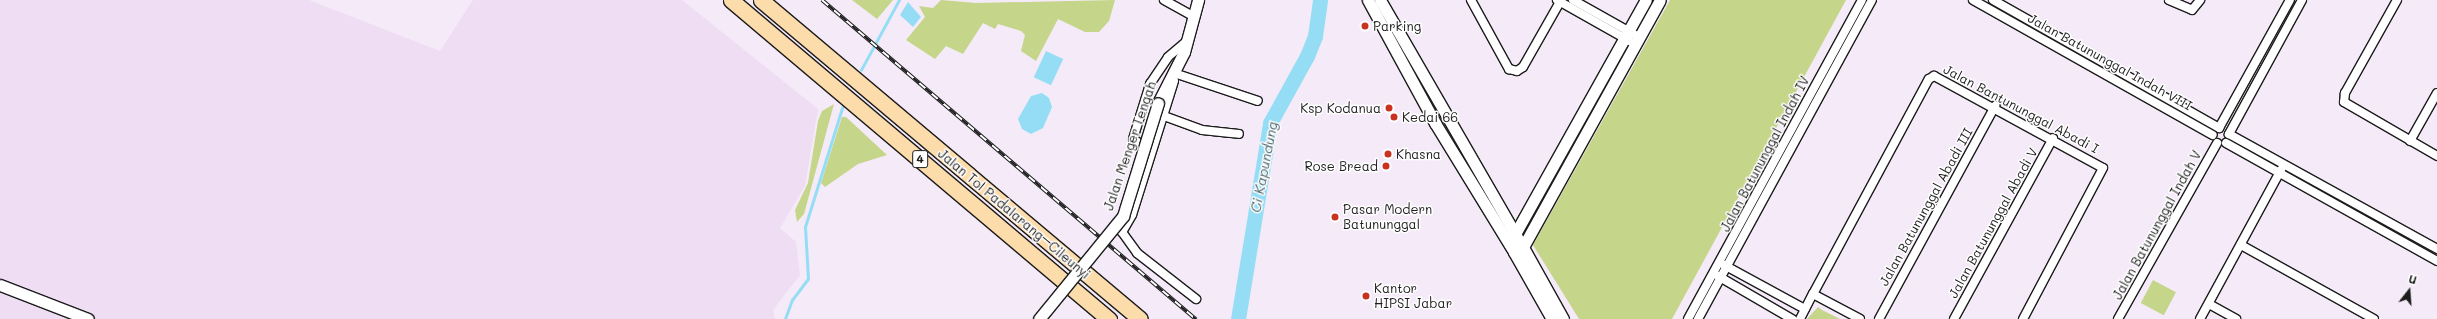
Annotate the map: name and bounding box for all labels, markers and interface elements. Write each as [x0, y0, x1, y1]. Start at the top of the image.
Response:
street label: Jalan Batununggal Indah VIII [2025, 10, 2195, 114]
place label: Parking [1373, 18, 1421, 34]
marker: Parking [1360, 21, 1370, 31]
street label: Jalan Bantununggal Abadi I [1941, 61, 2101, 157]
street label: Jalan Batununggal Indah IV [1717, 74, 1813, 234]
street label: Jalan Menger Tengah [1101, 79, 1159, 213]
place label: Ksp Kodanua [1300, 100, 1381, 116]
marker: Ksp Kodanua [1384, 103, 1394, 113]
place label: Kedai 66 [1402, 109, 1458, 125]
marker: Kedai 66 [1389, 112, 1399, 122]
water label: Ci Kapundung [1247, 120, 1281, 214]
street label: Jalan Batununggal Abadi III [1876, 125, 1976, 289]
street label: Jalan Batununggal Abadi V [1945, 145, 2041, 301]
street label: Jalan Tol Padalarang–Cileunyi [935, 146, 1093, 282]
place label: Khasna [1396, 146, 1441, 162]
street label: Jalan Batununggal Indah V [2109, 148, 2205, 302]
road number: 4 [912, 149, 928, 169]
marker: Khasna [1383, 149, 1393, 159]
place label: Rose Bread [1304, 158, 1378, 174]
marker: Rose Bread [1381, 161, 1391, 171]
place label: Pasar Modern Batununggal [1343, 202, 1432, 233]
marker: Pasar Modern Batununggal [1330, 212, 1340, 222]
north arrow [2389, 271, 2429, 311]
text: U [2407, 271, 2419, 287]
place label: Kantor HIPSI Jabar [1374, 281, 1452, 312]
marker: Kantor HIPSI Jabar [1361, 291, 1371, 301]

